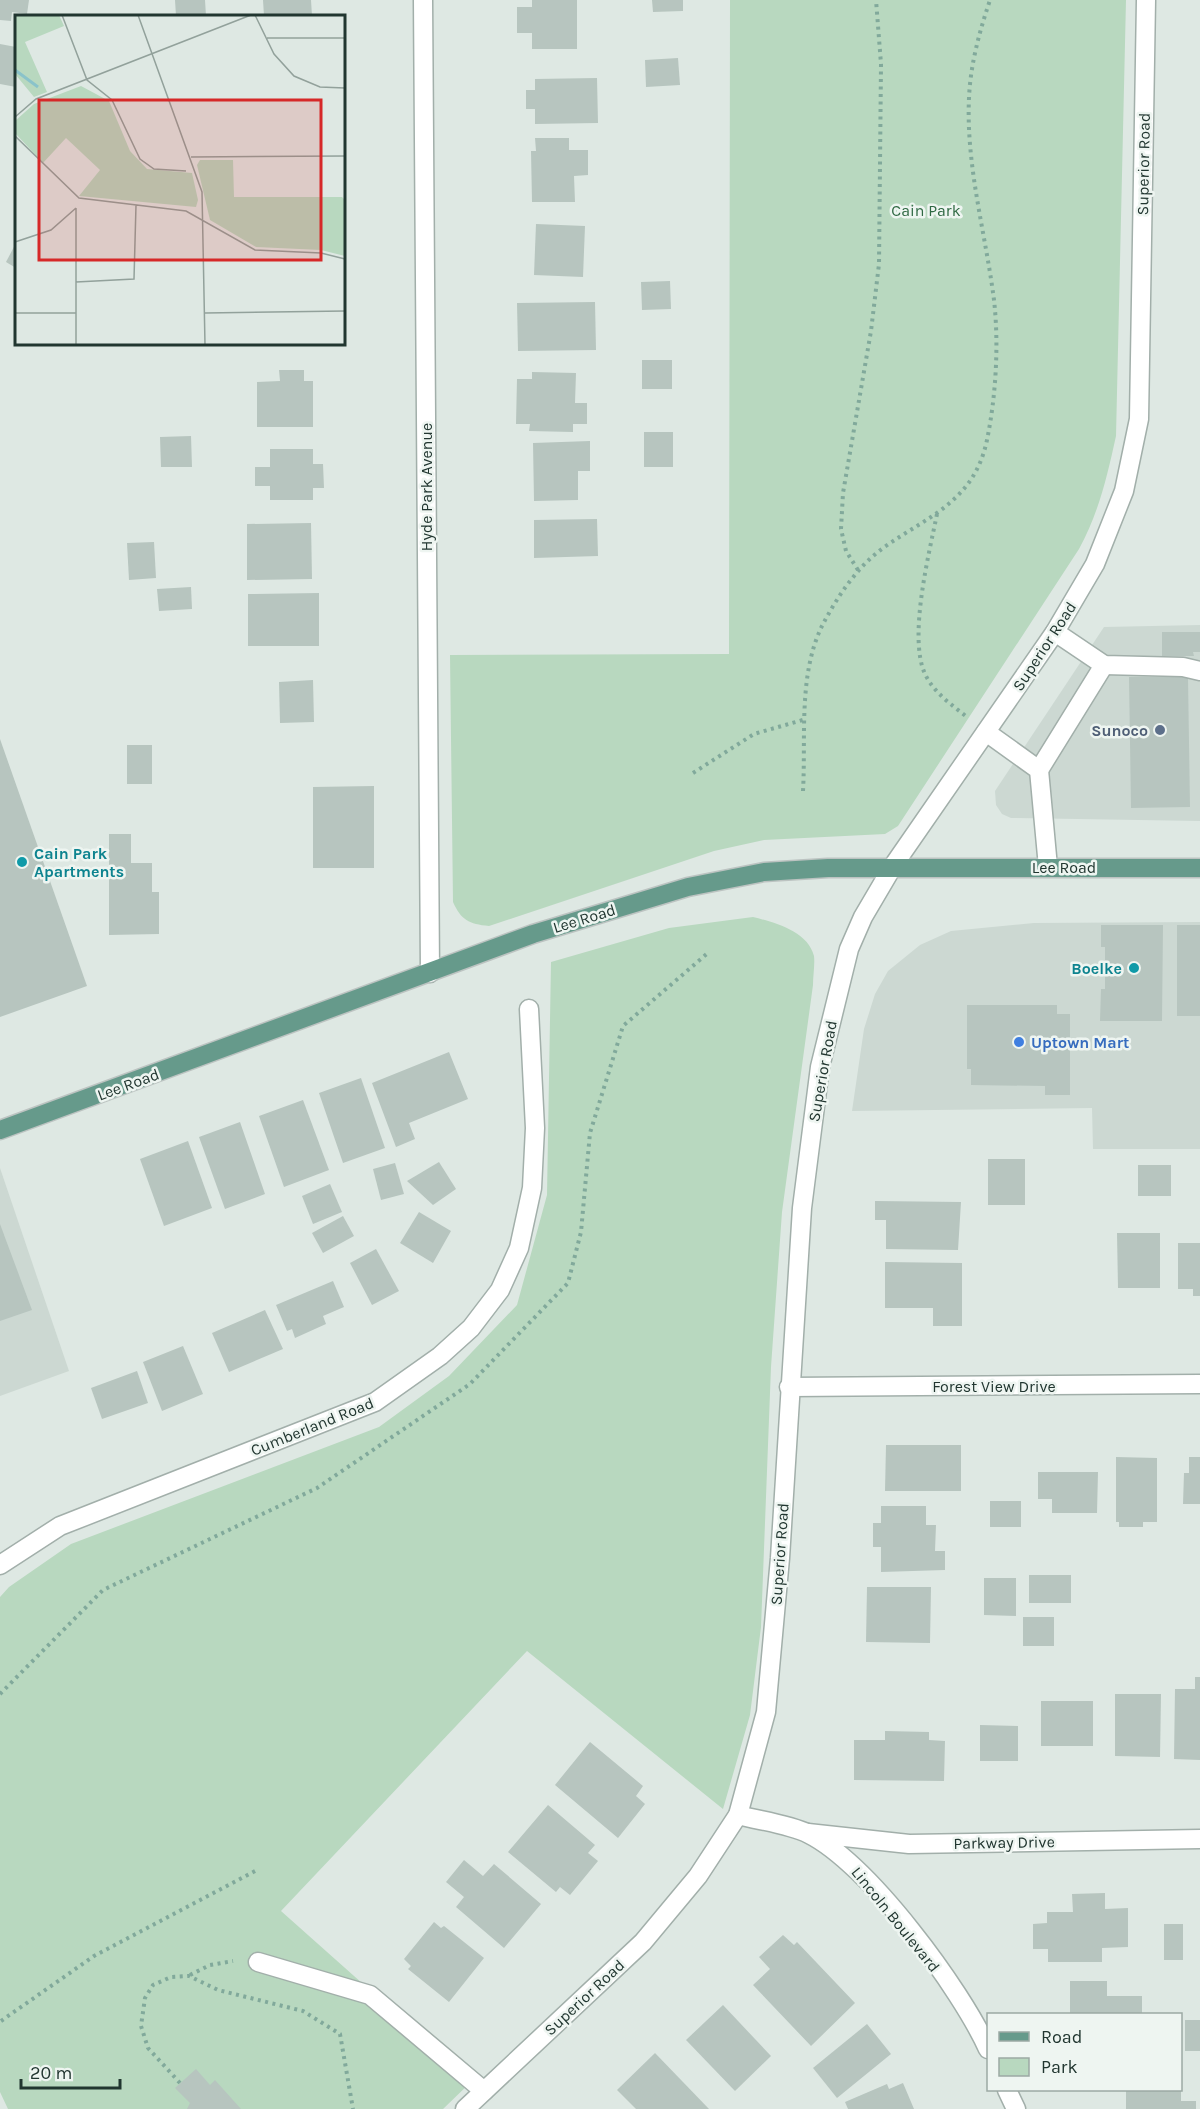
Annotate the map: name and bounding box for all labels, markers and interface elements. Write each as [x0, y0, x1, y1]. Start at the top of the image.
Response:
inset map [15, 15, 345, 345]
street label: Superior Road [1133, 113, 1154, 215]
park label: Cain Park [891, 201, 961, 220]
street label: Hyde Park Avenue [417, 423, 436, 551]
street label: Superior Road [1009, 598, 1080, 694]
place label: Sunoco [1091, 721, 1148, 740]
marker: Sunoco [1153, 723, 1167, 737]
place label: Cain Park Apartments [34, 844, 124, 881]
marker: Cain Park Apartments [15, 855, 29, 869]
street label: Lee Road [1032, 858, 1096, 877]
street label: Lee Road [551, 900, 618, 937]
place label: Boelke [1071, 959, 1122, 978]
marker: Boelke [1127, 961, 1141, 975]
street label: Superior Road [804, 1019, 841, 1123]
place label: Uptown Mart [1031, 1033, 1129, 1052]
marker: Uptown Mart [1012, 1035, 1026, 1049]
street label: Lee Road [95, 1065, 162, 1104]
street label: Forest View Drive [932, 1377, 1056, 1396]
street label: Cumberland Road [248, 1393, 376, 1460]
street label: Superior Road [766, 1502, 793, 1606]
street label: Parkway Drive [953, 1832, 1055, 1853]
street label: Lincoln Boulevard [847, 1863, 944, 1976]
street label: Superior Road [540, 1955, 628, 2039]
legend [987, 2013, 1182, 2091]
text: Road [1041, 2026, 1082, 2048]
scale bar [21, 2052, 120, 2090]
text: Park [1041, 2056, 1078, 2078]
text: 20 m [30, 2062, 72, 2084]

